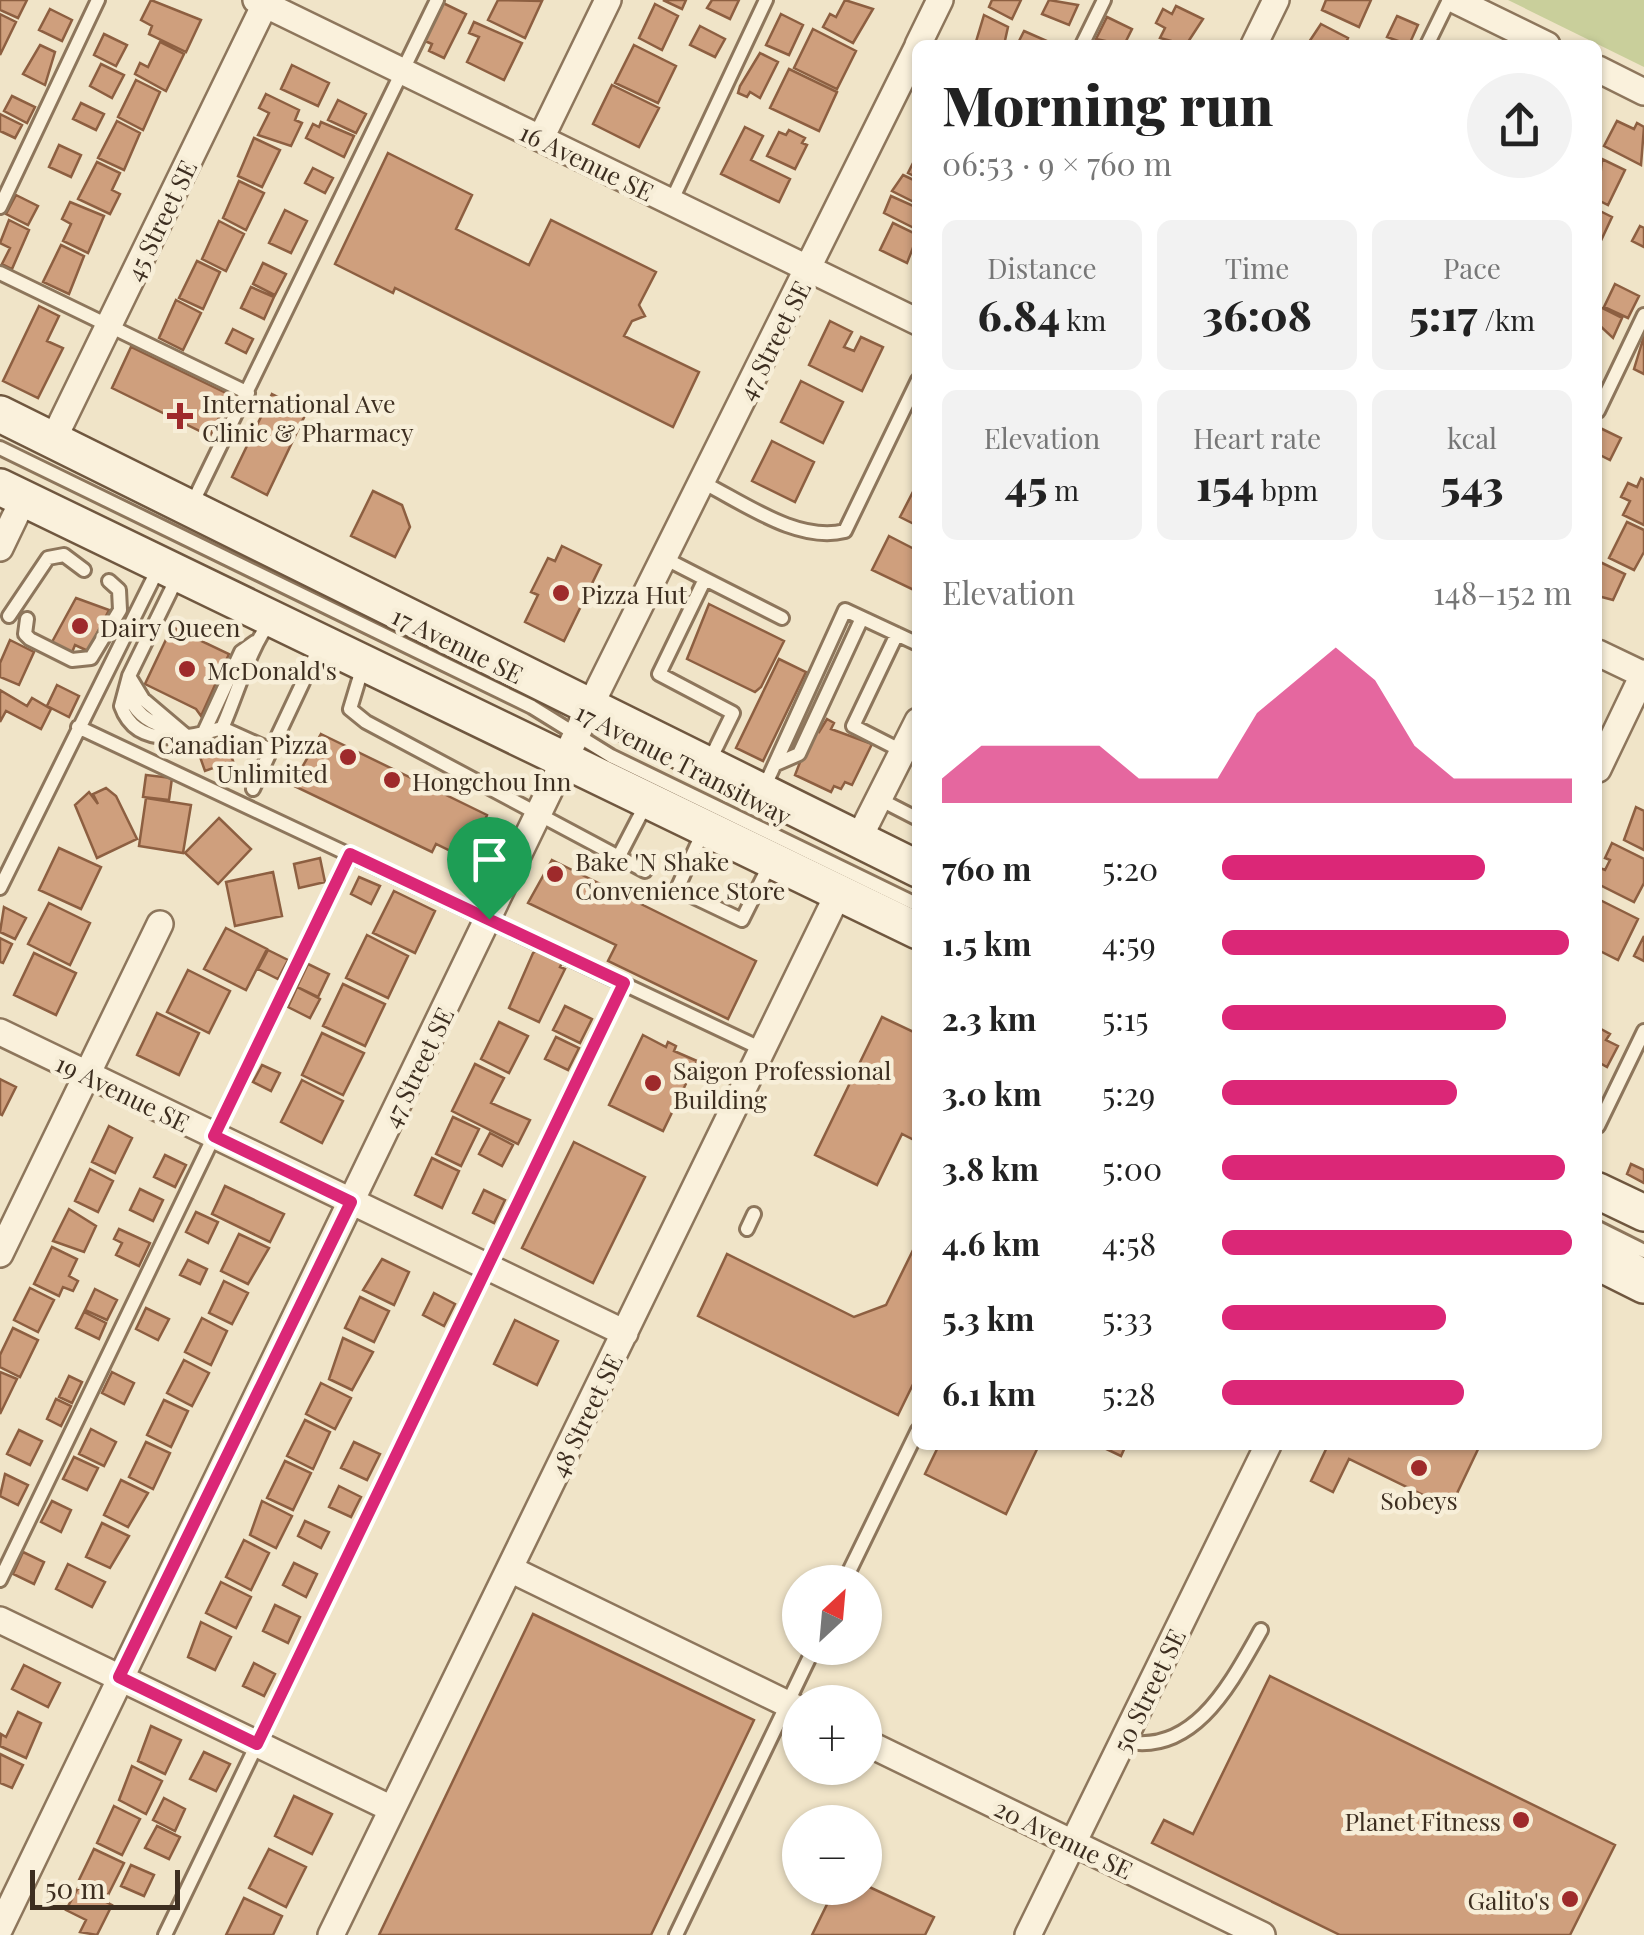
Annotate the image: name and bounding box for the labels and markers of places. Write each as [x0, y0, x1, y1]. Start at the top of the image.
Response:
place label: International Ave Clinic & Pharmacy [202, 386, 414, 448]
marker: International Ave Clinic & Pharmacy [167, 403, 193, 429]
place label: Pizza Hut [581, 577, 688, 610]
marker: Pizza Hut [550, 582, 572, 604]
place label: Dairy Queen [100, 610, 240, 643]
marker: Dairy Queen [69, 615, 91, 637]
place label: McDonald's [207, 653, 337, 686]
marker: McDonald's [176, 658, 198, 680]
place label: Canadian Pizza Unlimited [157, 727, 329, 789]
marker: Canadian Pizza Unlimited [337, 746, 359, 768]
place label: Hongchou Inn [412, 764, 572, 797]
marker: Hongchou Inn [381, 769, 403, 791]
pin [447, 817, 532, 920]
place label: Bake 'N Shake Convenience Store [575, 844, 785, 906]
marker: Bake 'N Shake Convenience Store [544, 863, 566, 885]
place label: Saigon Professional Building [673, 1053, 891, 1115]
marker: Saigon Professional Building [642, 1072, 664, 1094]
marker: Sobeys [1408, 1457, 1430, 1479]
place label: Sobeys [1380, 1483, 1458, 1516]
place label: Planet Fitness [1344, 1804, 1501, 1837]
marker: Planet Fitness [1510, 1809, 1532, 1831]
place label: Galito's [1468, 1883, 1550, 1916]
marker: Galito's [1559, 1888, 1581, 1910]

